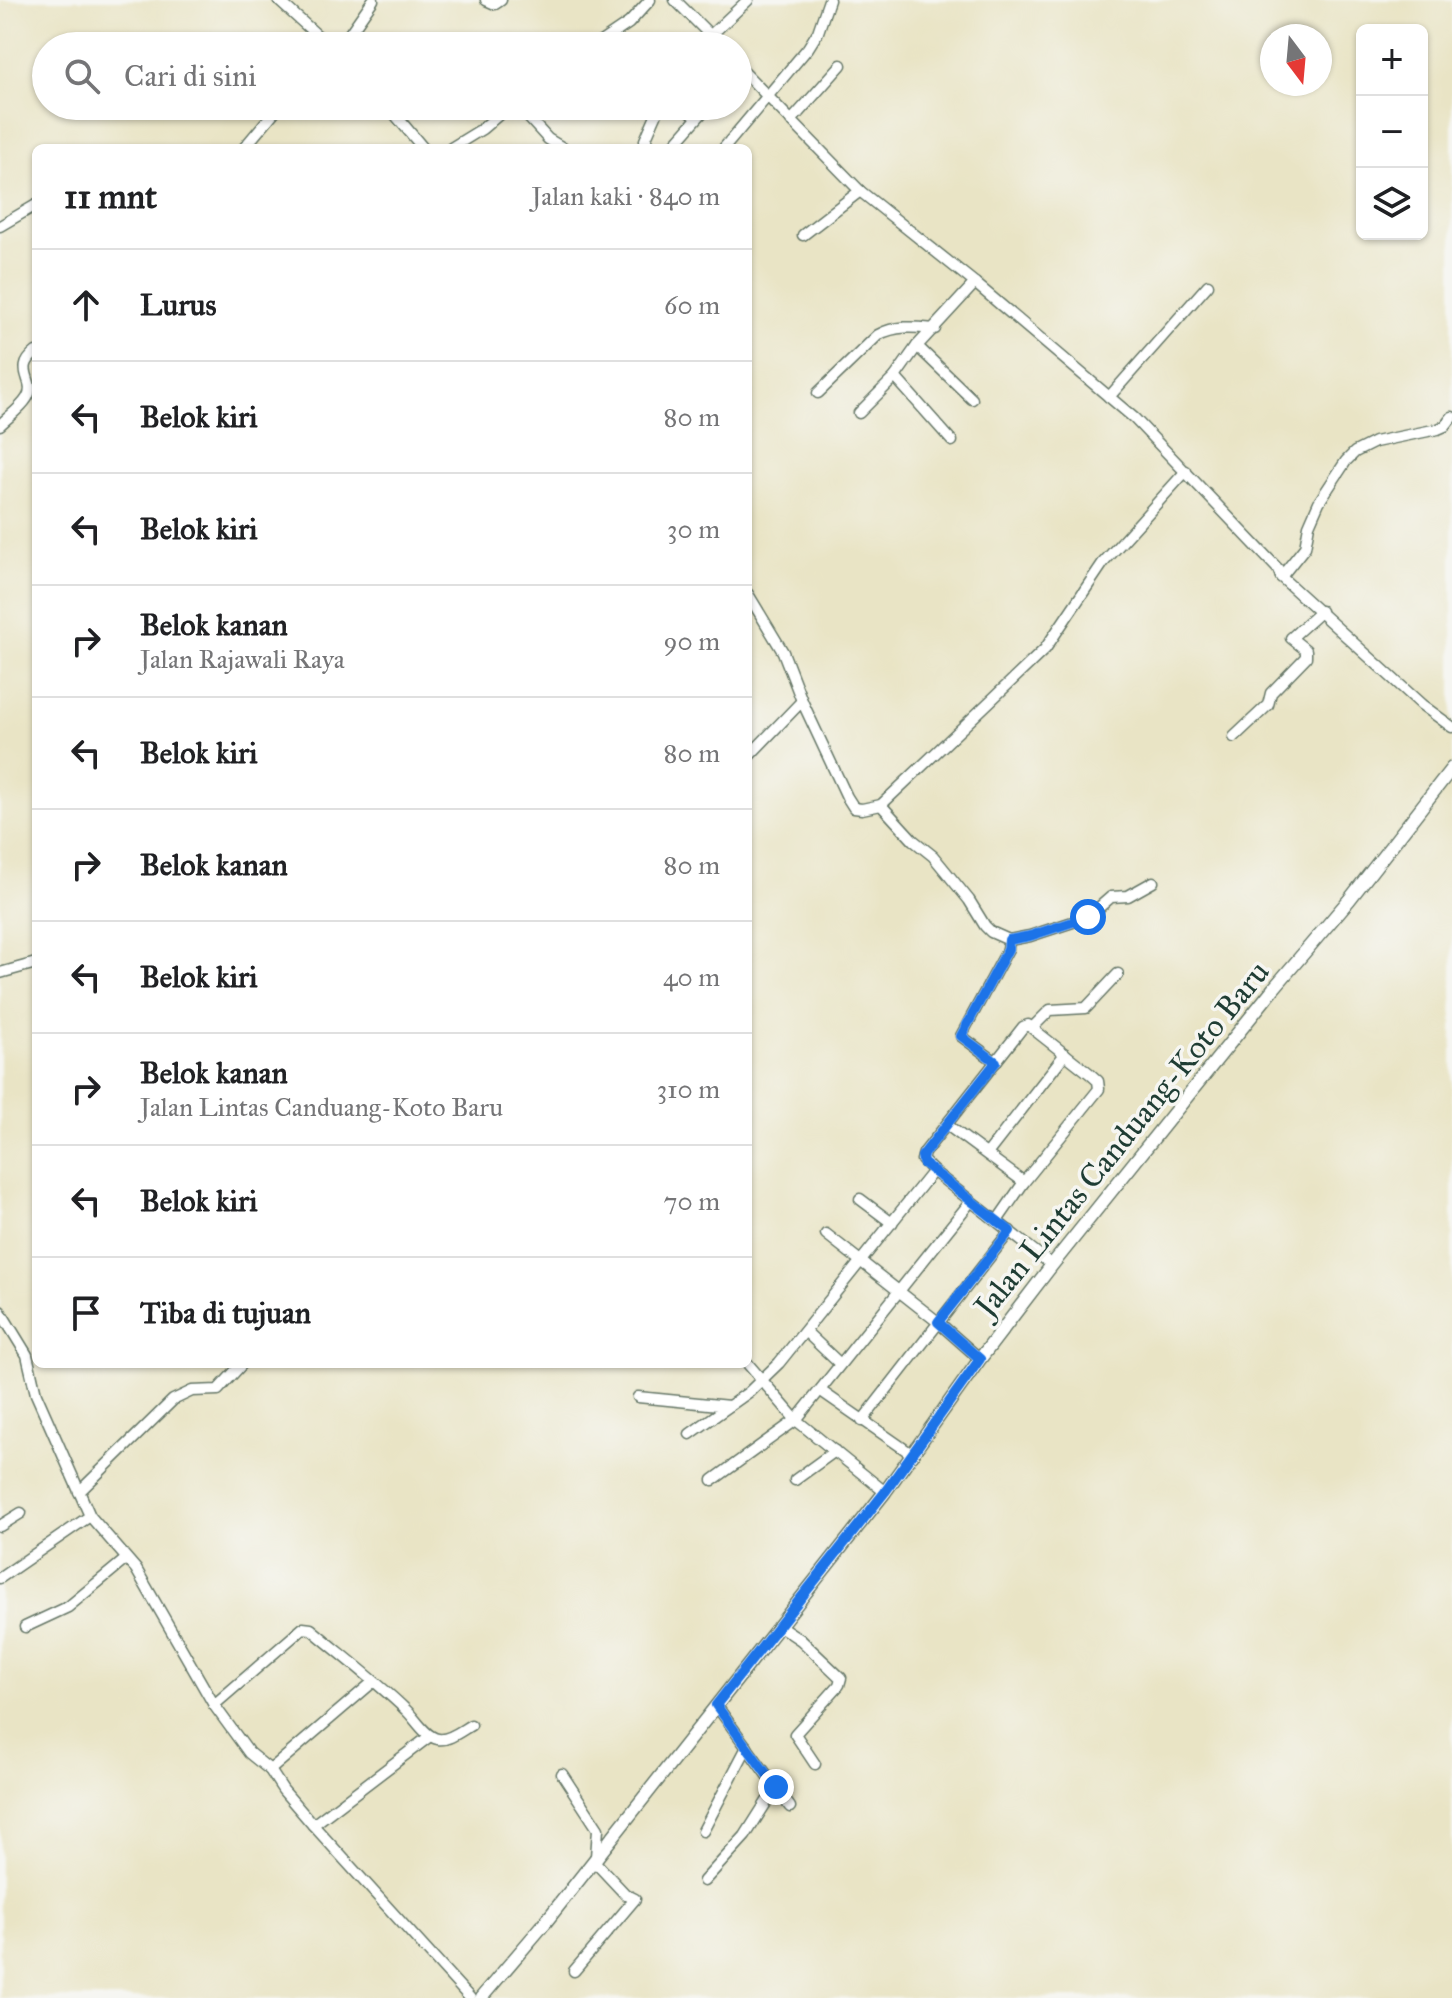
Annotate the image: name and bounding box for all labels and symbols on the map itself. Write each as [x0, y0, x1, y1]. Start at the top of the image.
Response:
north arrow [1260, 24, 1332, 96]
route start [1070, 899, 1106, 935]
street label: Jalan Lintas Canduang-Koto Baru [964, 953, 1278, 1327]
route end [758, 1769, 794, 1805]

